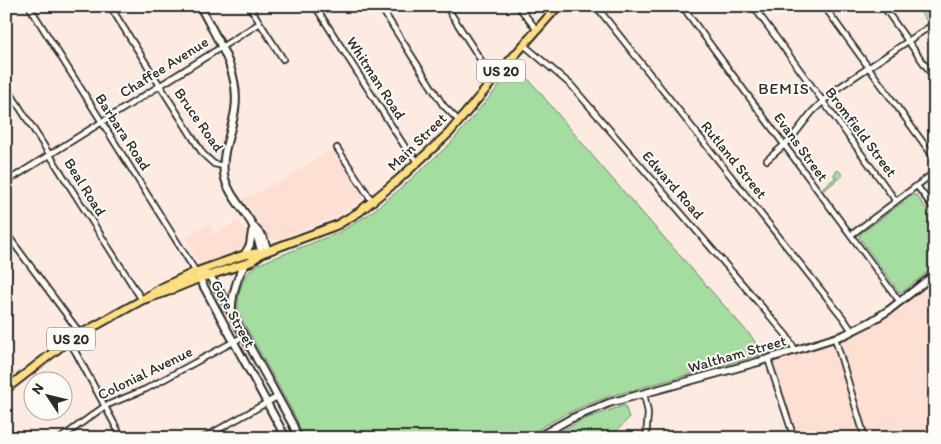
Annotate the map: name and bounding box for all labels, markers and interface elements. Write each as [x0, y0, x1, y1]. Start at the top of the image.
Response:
street label: Chaffee Avenue [116, 33, 212, 101]
street label: Whitman Road [343, 33, 409, 123]
road number: US 20 [477, 59, 525, 82]
district label: BEMIS [758, 79, 810, 98]
street label: Bruce Road [170, 84, 228, 156]
street label: Bromfield Street [821, 84, 901, 181]
street label: Barbara Road [91, 90, 155, 174]
street label: Main Street [384, 109, 451, 175]
street label: Evans Street [770, 109, 832, 185]
street label: Rutland Street [697, 118, 771, 203]
street label: Edward Road [638, 147, 708, 223]
street label: Beal Road [60, 155, 110, 219]
street label: Gore Street [207, 277, 259, 351]
road number: US 20 [47, 328, 95, 350]
street label: Waltham Street [686, 331, 789, 377]
street label: Colonial Avenue [95, 342, 195, 404]
north arrow [22, 372, 72, 422]
text: N [28, 380, 47, 398]

